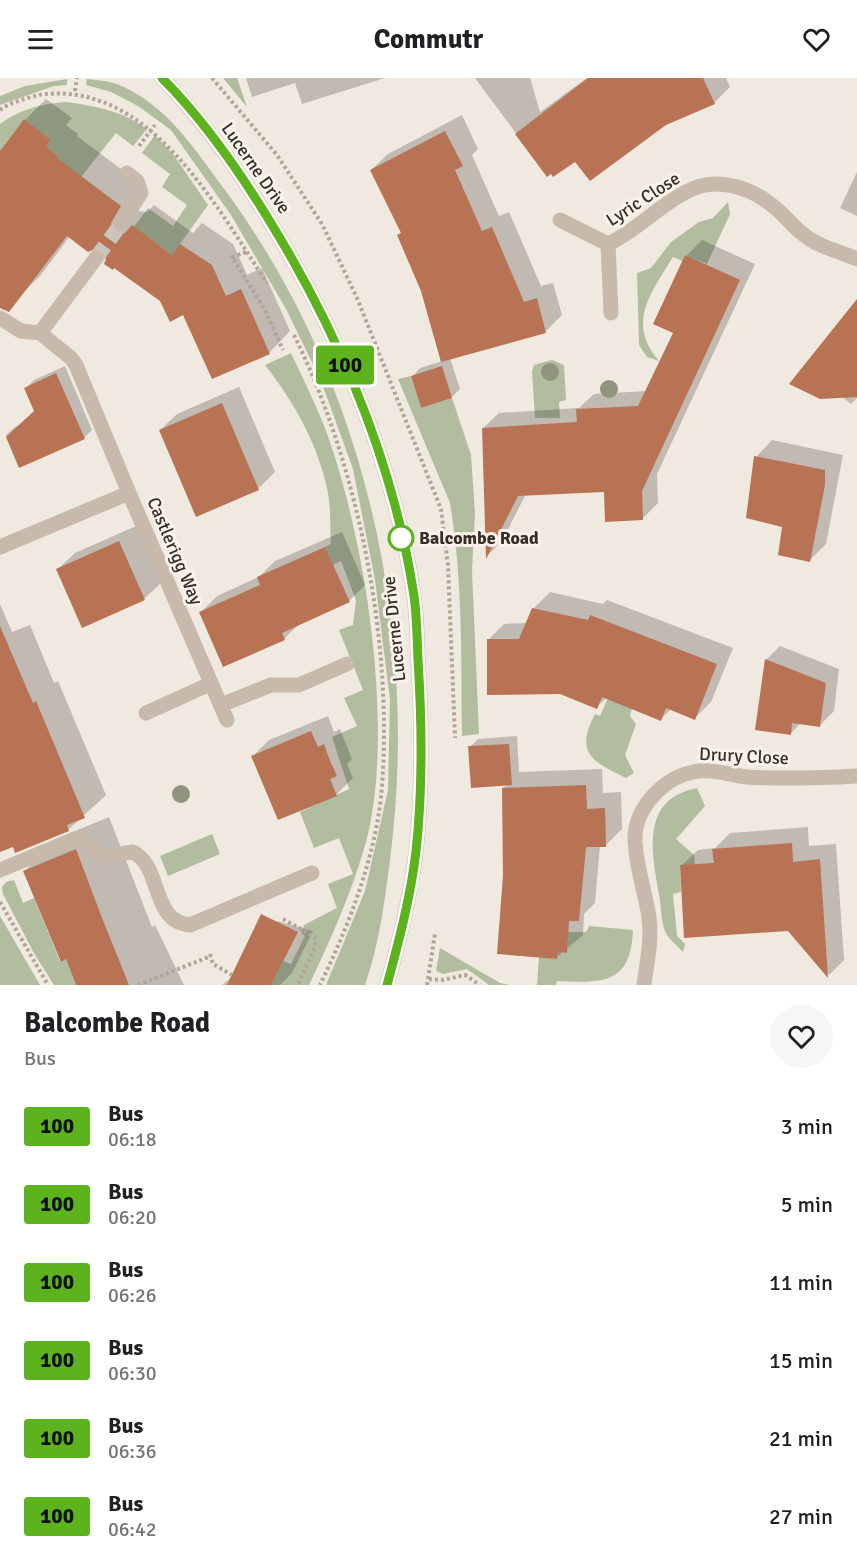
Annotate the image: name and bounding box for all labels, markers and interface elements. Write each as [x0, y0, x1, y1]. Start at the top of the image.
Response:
icon: menu [24, 23, 57, 56]
text: Commutr [374, 23, 483, 56]
icon: heart [800, 23, 833, 56]
street label: Lucerne Drive [217, 118, 295, 218]
street label: Lyric Close [602, 167, 684, 231]
line badge: 100 [310, 346, 380, 384]
text: 100 [328, 352, 362, 378]
street label: Castlerigg Way [142, 494, 208, 609]
marker: Balcombe Road [388, 525, 414, 551]
place label: Balcombe Road [419, 527, 539, 549]
street label: Lucerne Drive [378, 575, 410, 683]
street label: Drury Close [699, 743, 789, 769]
button: heart [770, 1005, 833, 1068]
text: Balcombe Road [24, 1006, 210, 1040]
text: Bus [24, 1046, 56, 1071]
text: Bus [108, 1100, 143, 1127]
text: 100 [40, 1113, 74, 1139]
text: 3 min [781, 1113, 833, 1140]
text: 06:18 [108, 1127, 157, 1152]
text: Bus [108, 1178, 143, 1205]
text: 100 [40, 1191, 74, 1217]
text: 5 min [781, 1191, 833, 1218]
text: 06:20 [108, 1205, 157, 1230]
text: Bus [108, 1256, 143, 1283]
text: 100 [40, 1269, 74, 1295]
text: 11 min [769, 1269, 833, 1296]
text: 06:26 [108, 1283, 157, 1308]
text: Bus [108, 1334, 143, 1361]
text: 100 [40, 1347, 74, 1373]
text: 15 min [769, 1347, 833, 1374]
text: 06:30 [108, 1361, 157, 1386]
text: Bus [108, 1412, 143, 1439]
text: 100 [40, 1425, 74, 1451]
text: 21 min [769, 1425, 833, 1452]
text: 06:36 [108, 1439, 157, 1464]
text: Bus [108, 1490, 143, 1517]
text: 100 [40, 1503, 74, 1529]
text: 27 min [769, 1503, 833, 1530]
text: 06:42 [108, 1517, 157, 1542]

